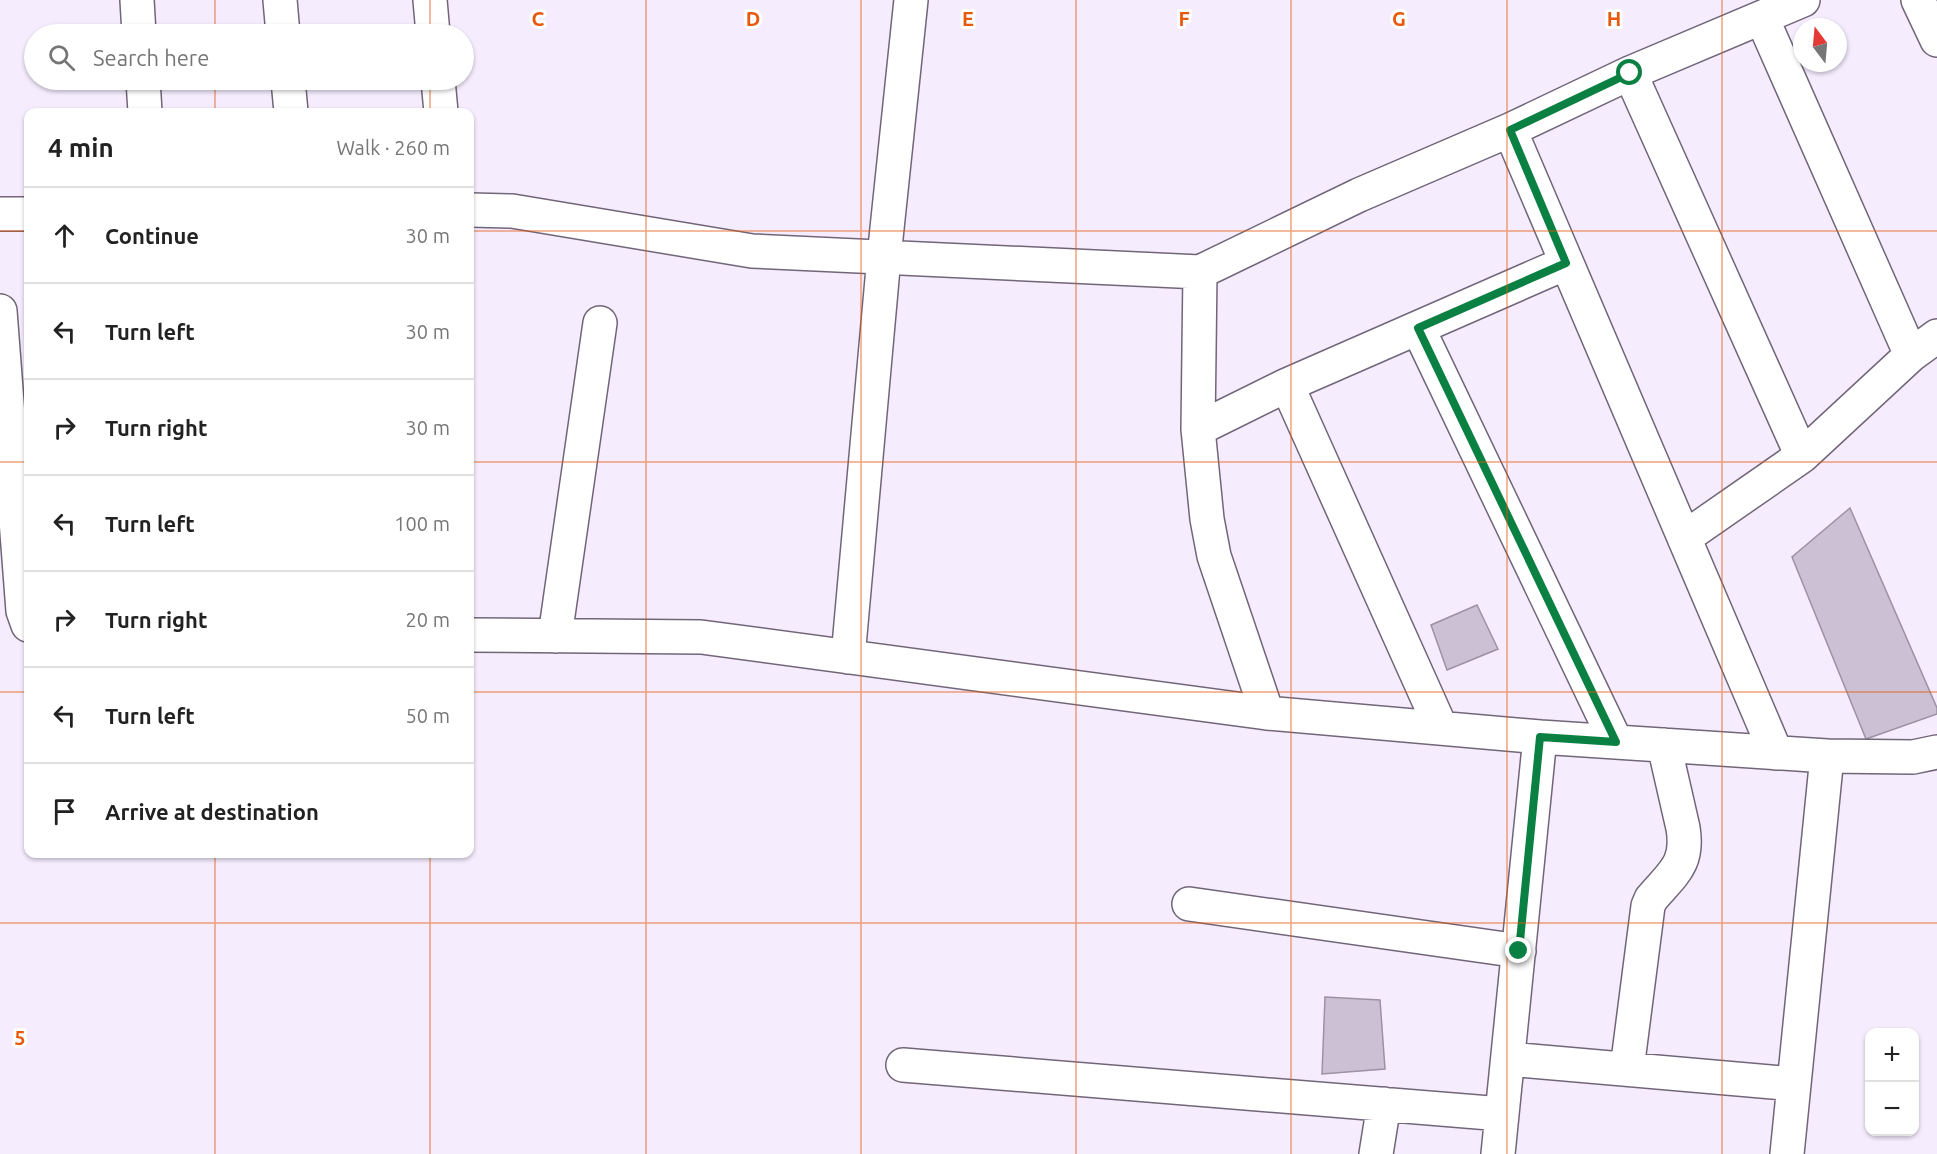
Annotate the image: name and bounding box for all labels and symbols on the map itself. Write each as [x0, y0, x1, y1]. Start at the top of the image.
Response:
text: C [532, 7, 545, 30]
text: D [746, 7, 760, 30]
text: E [962, 7, 974, 30]
text: F [1178, 7, 1190, 30]
text: G [1392, 7, 1406, 30]
text: H [1607, 7, 1621, 30]
north arrow [1793, 18, 1847, 72]
route start [1616, 59, 1642, 85]
route end [1505, 937, 1531, 963]
text: 5 [14, 1026, 26, 1049]

